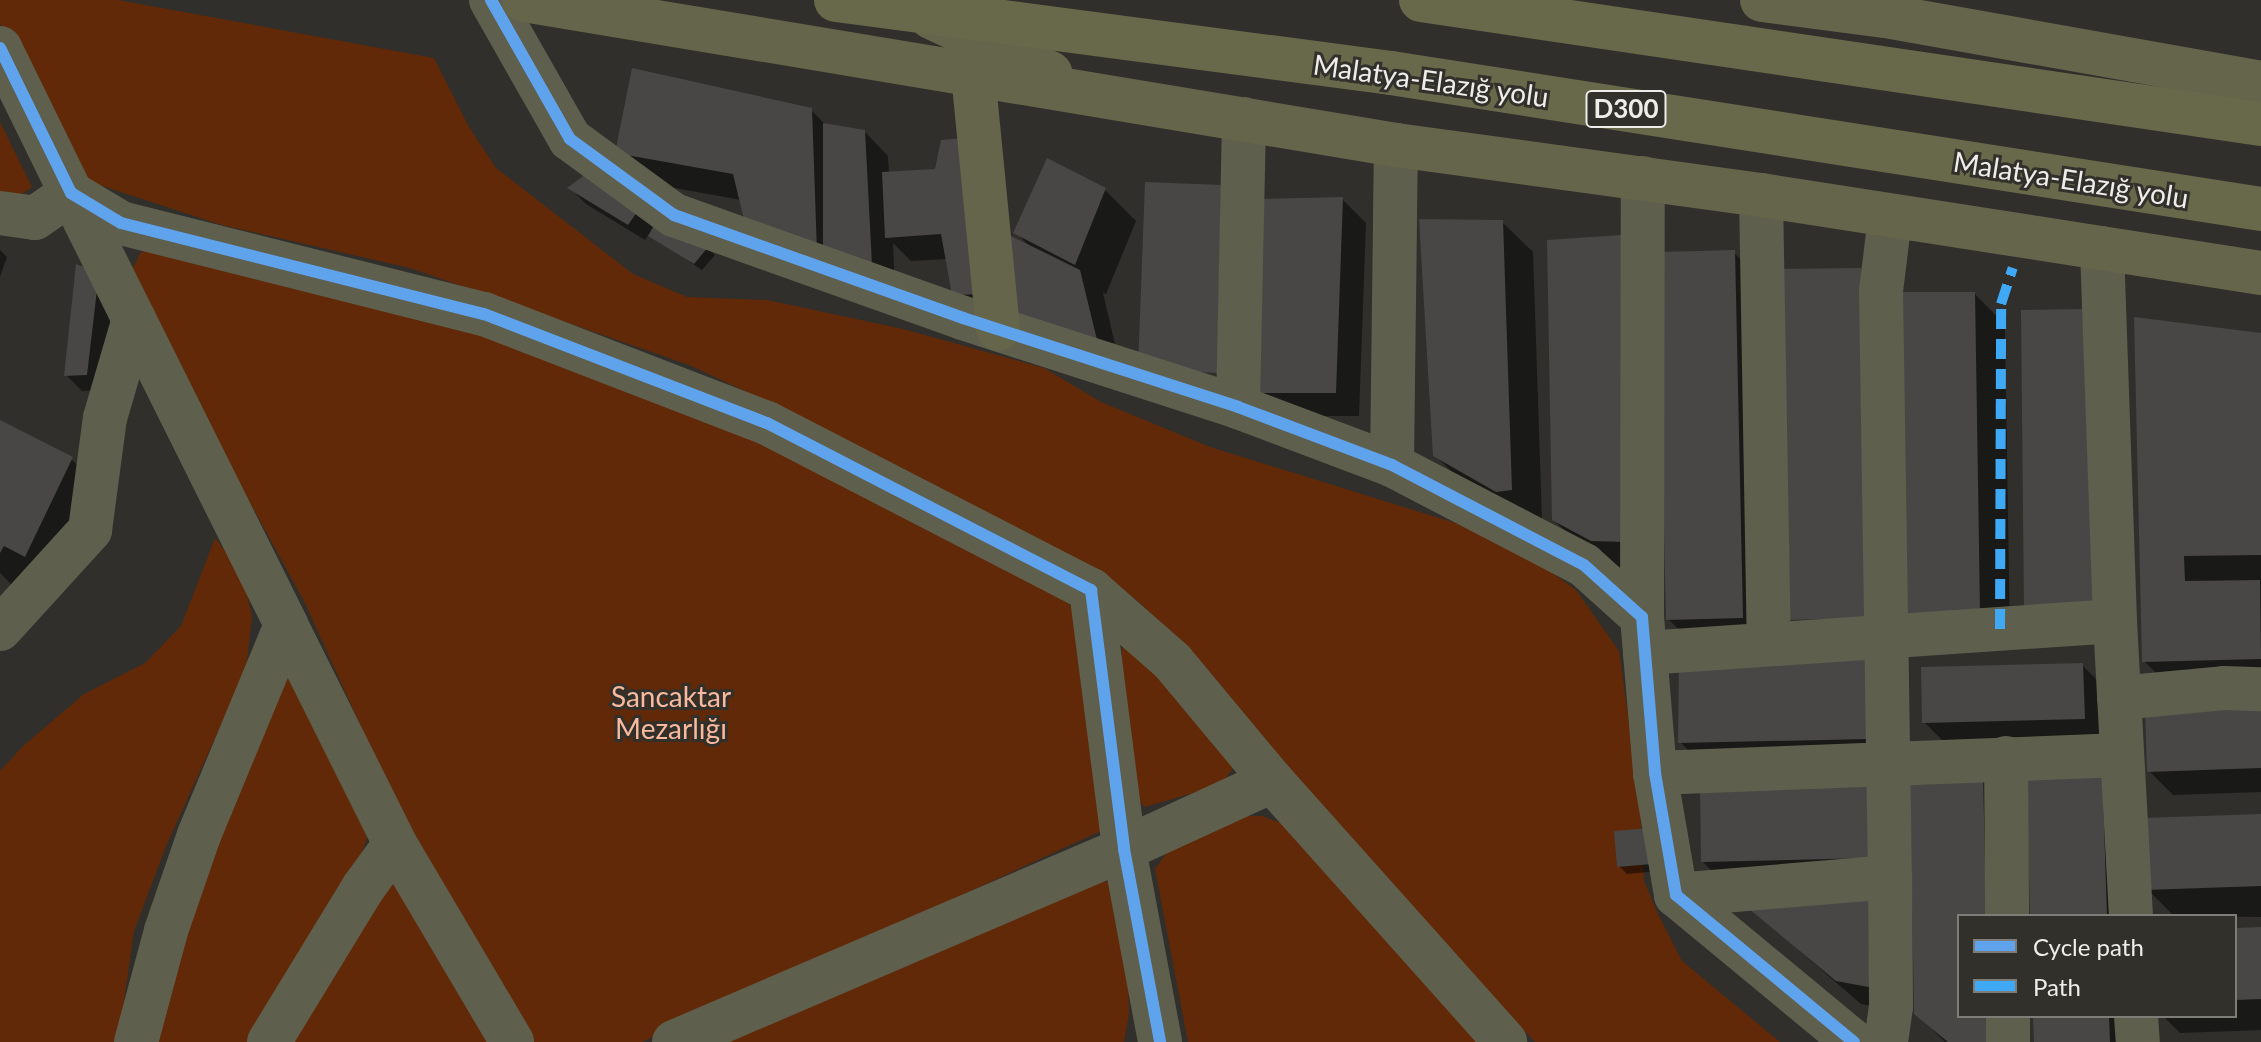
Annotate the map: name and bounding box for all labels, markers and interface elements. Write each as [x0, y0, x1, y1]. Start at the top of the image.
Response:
street label: Malatya-Elazığ yolu [1311, 47, 1551, 113]
road number: D300 [1584, 87, 1668, 131]
street label: Malatya-Elazığ yolu [1951, 144, 2191, 214]
park label: Sancaktar Mezarlığı [611, 679, 731, 745]
legend [1957, 914, 2237, 1018]
text: Cycle path [2033, 932, 2144, 961]
text: Path [2033, 972, 2081, 1001]

